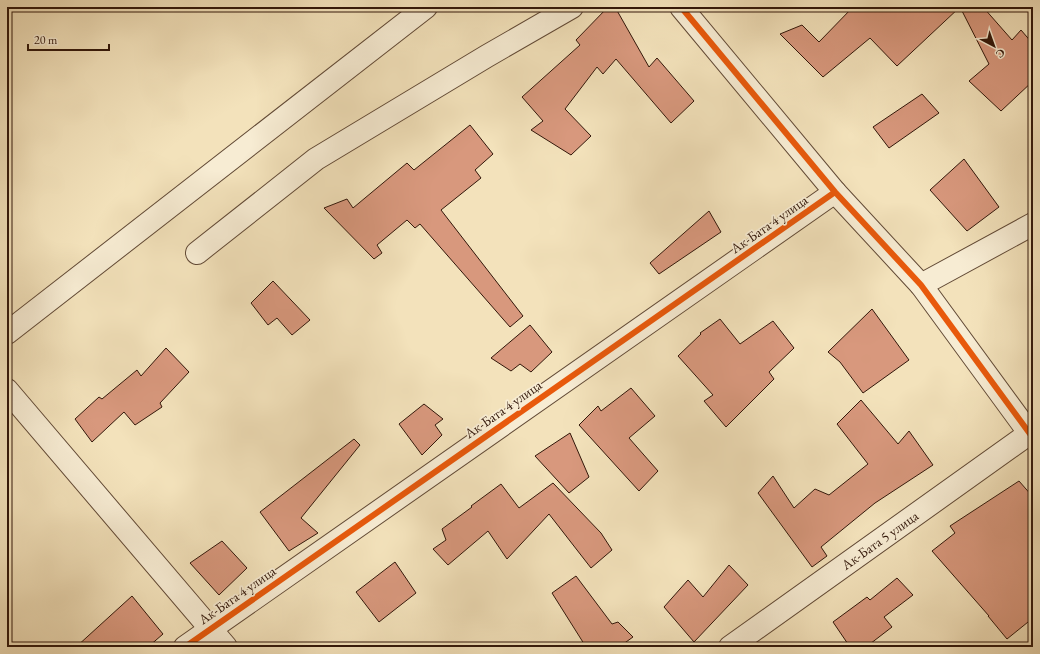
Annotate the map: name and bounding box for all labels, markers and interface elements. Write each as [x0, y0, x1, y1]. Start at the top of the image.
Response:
scale bar [28, 26, 109, 52]
north arrow [974, 26, 1014, 66]
text: 20 m [34, 32, 58, 48]
text: С [993, 46, 1008, 62]
street label: Ак-Бата 4 улица [726, 190, 812, 258]
street label: Ак-Бата 4 улица [460, 375, 546, 443]
street label: Ак-Бата 5 улица [837, 506, 922, 574]
street label: Ак-Бата 4 улица [194, 561, 280, 629]

